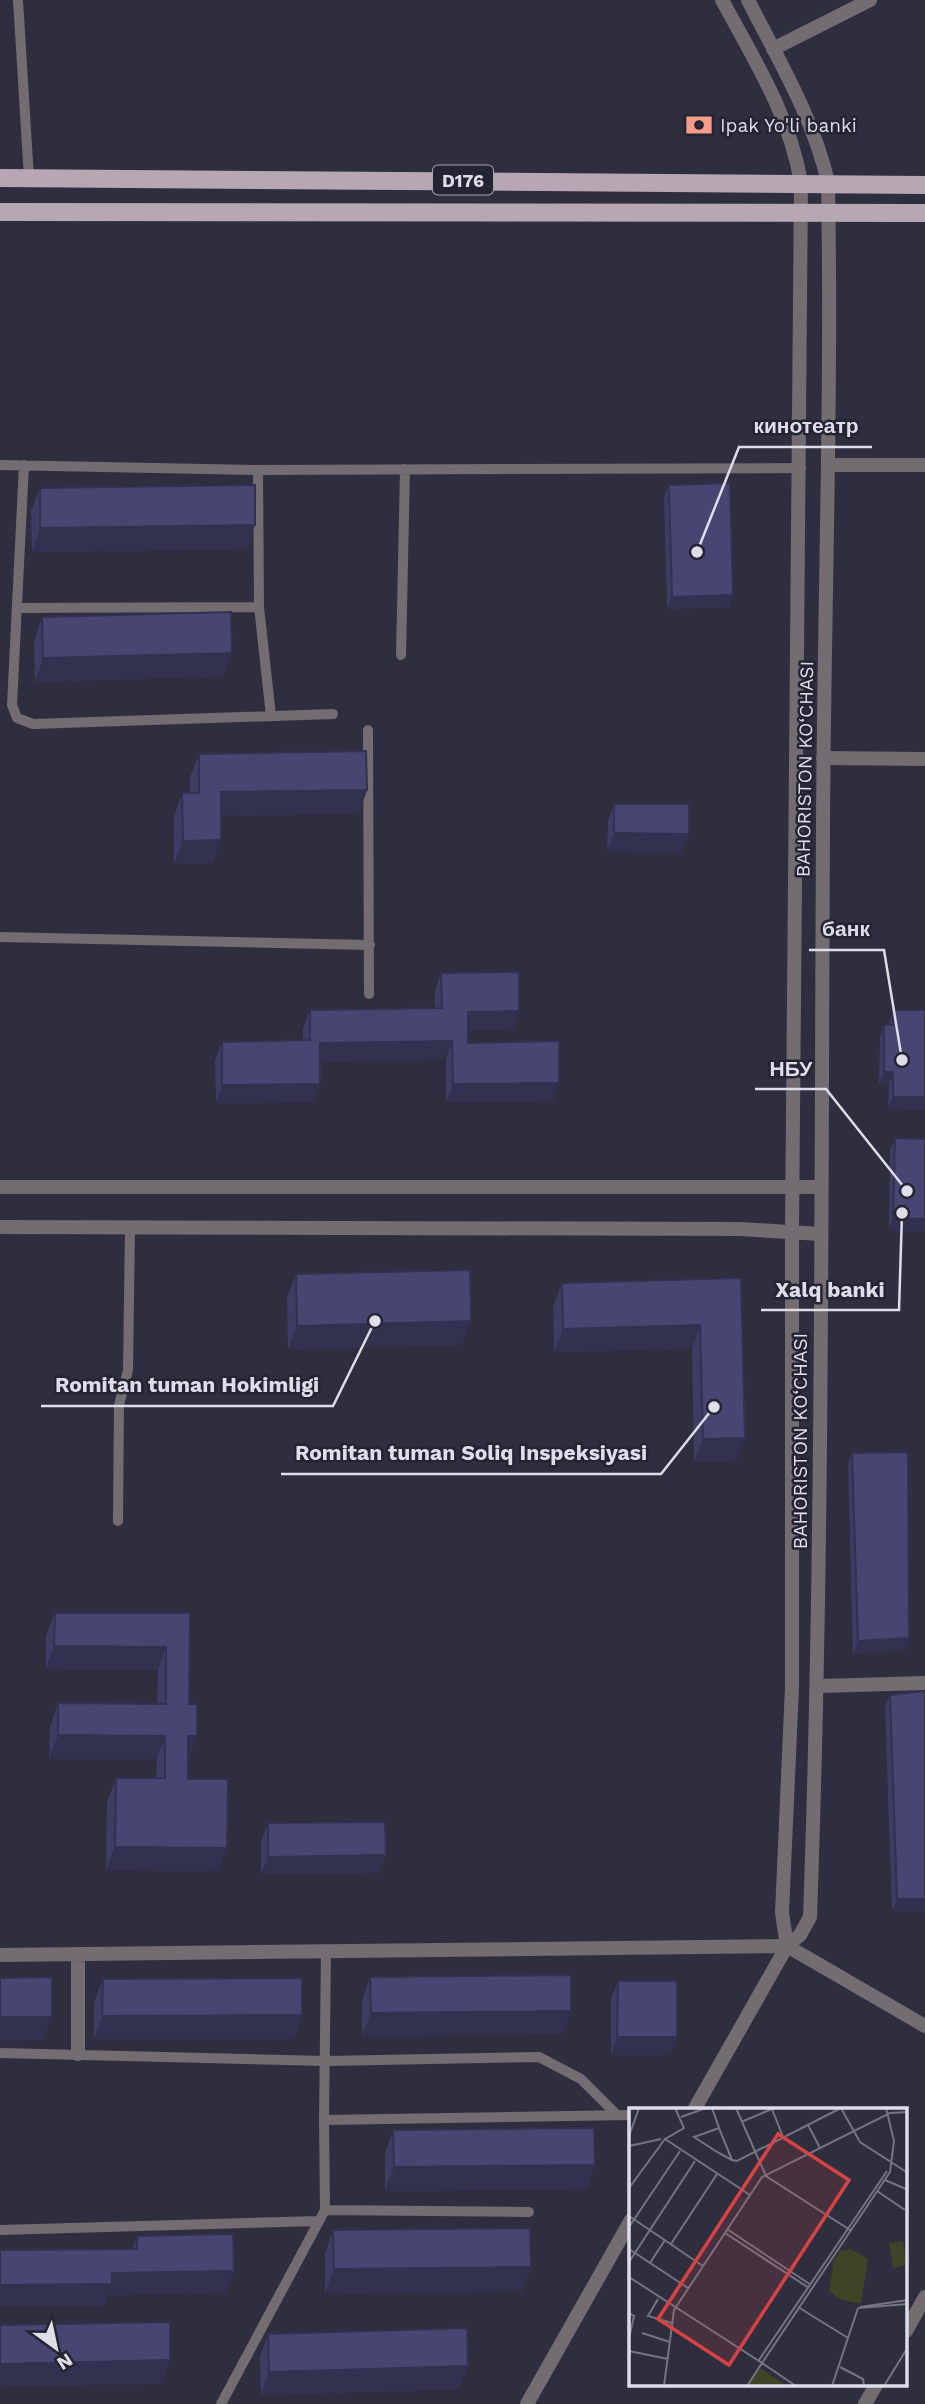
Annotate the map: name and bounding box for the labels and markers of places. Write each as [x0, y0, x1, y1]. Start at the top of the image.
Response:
bank icon: Ipak Yo'li banki [684, 110, 714, 140]
place label: Ipak Yo'li banki [720, 114, 857, 137]
callout: кинотеатр [739, 405, 872, 447]
callout: банк [809, 908, 884, 950]
callout: НБУ [755, 1047, 826, 1089]
callout: Xalq banki [761, 1268, 899, 1310]
callout: Romitan tuman Hokimligi [41, 1364, 333, 1406]
callout: Romitan tuman Soliq Inspeksiyasi [281, 1432, 661, 1474]

